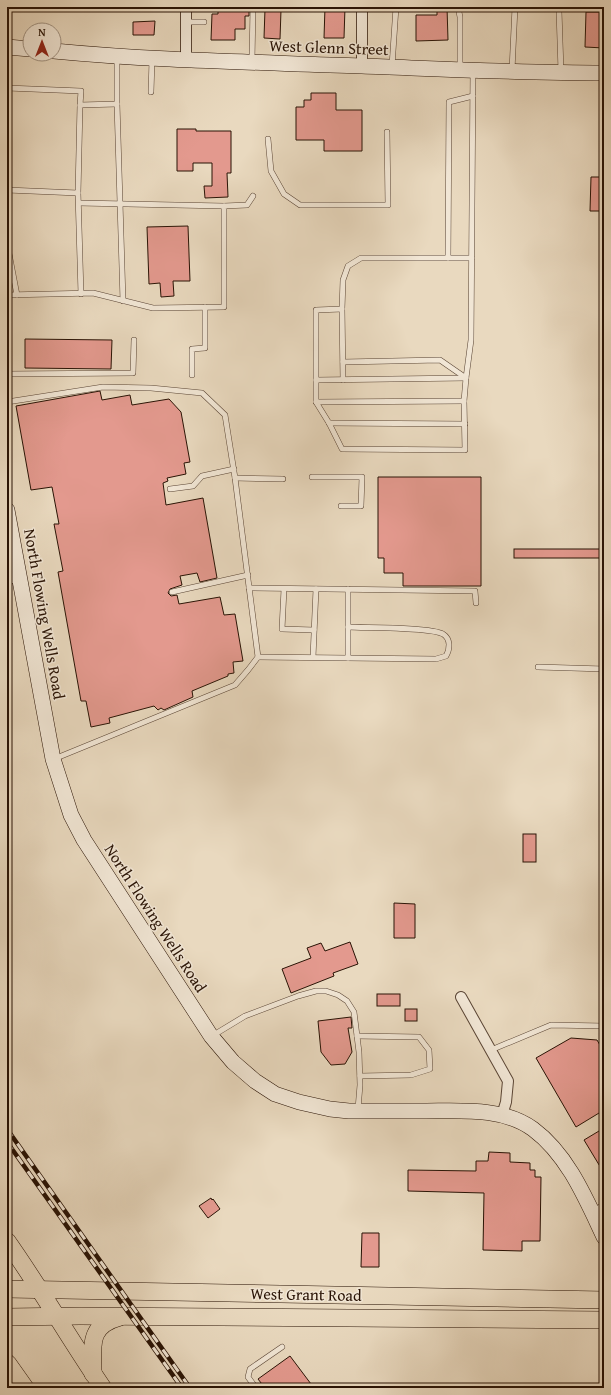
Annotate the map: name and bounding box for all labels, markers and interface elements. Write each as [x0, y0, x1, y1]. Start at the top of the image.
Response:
north arrow [22, 22, 62, 62]
text: N [38, 24, 46, 40]
street label: West Glenn Street [269, 33, 389, 61]
street label: North Flowing Wells Road [18, 527, 72, 702]
street label: North Flowing Wells Road [99, 839, 213, 997]
street label: West Grant Road [250, 1281, 362, 1307]

